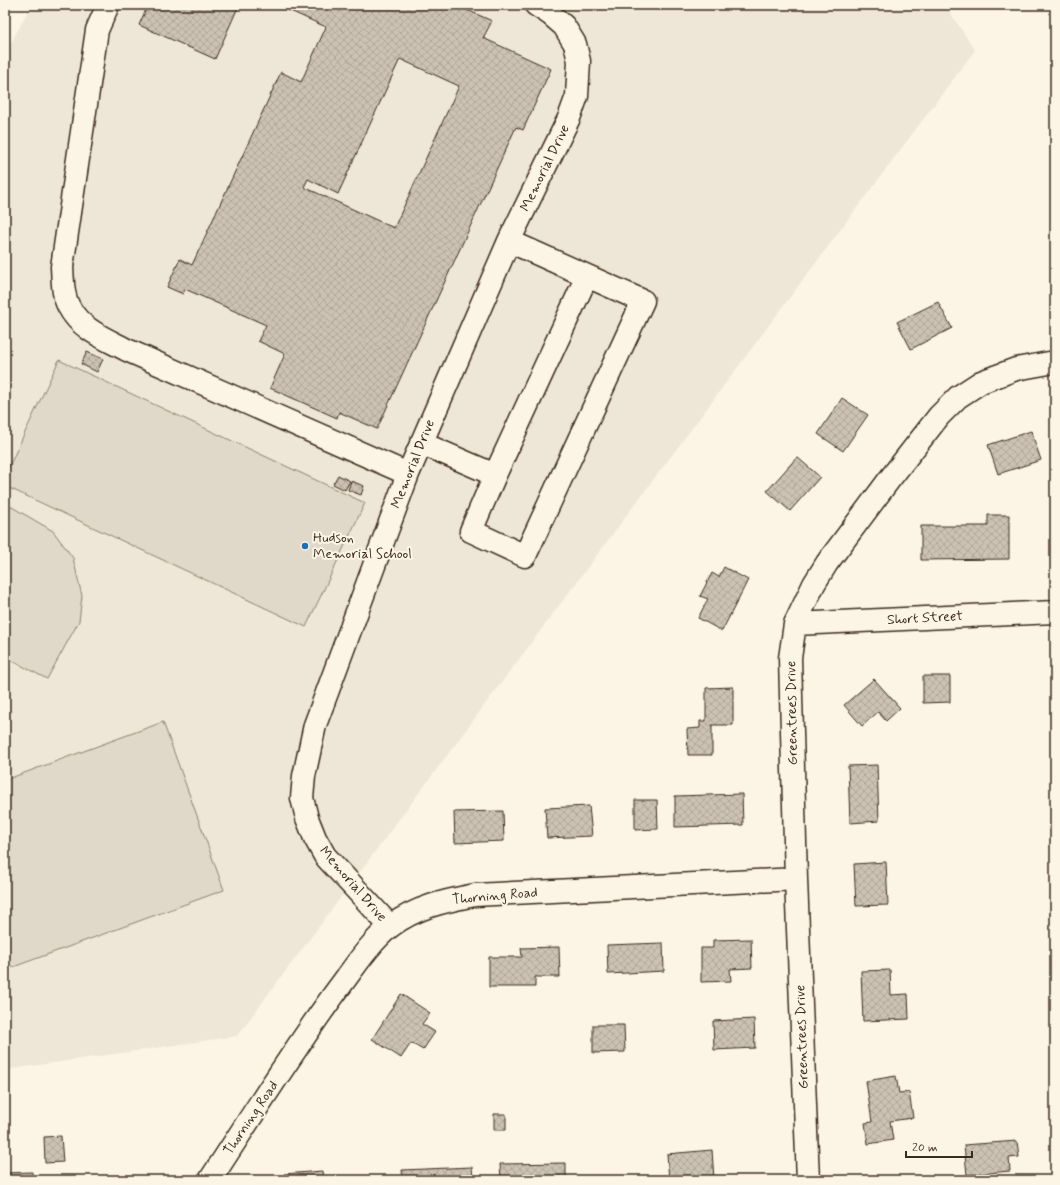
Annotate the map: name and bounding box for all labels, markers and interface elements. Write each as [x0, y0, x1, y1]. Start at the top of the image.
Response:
street label: Memorial Drive [516, 122, 574, 214]
street label: Memorial Drive [387, 417, 439, 511]
place label: Hudson Memorial School [313, 529, 412, 563]
marker: Hudson Memorial School [300, 541, 310, 551]
street label: Short Street [887, 607, 964, 629]
street label: Greentrees Drive [782, 661, 802, 765]
street label: Memorial Drive [315, 842, 391, 926]
street label: Thorning Road [451, 883, 539, 909]
street label: Greentrees Drive [791, 984, 813, 1090]
street label: Thorning Road [220, 1077, 282, 1159]
scale bar [906, 1133, 972, 1159]
text: 20 m [912, 1140, 938, 1156]

